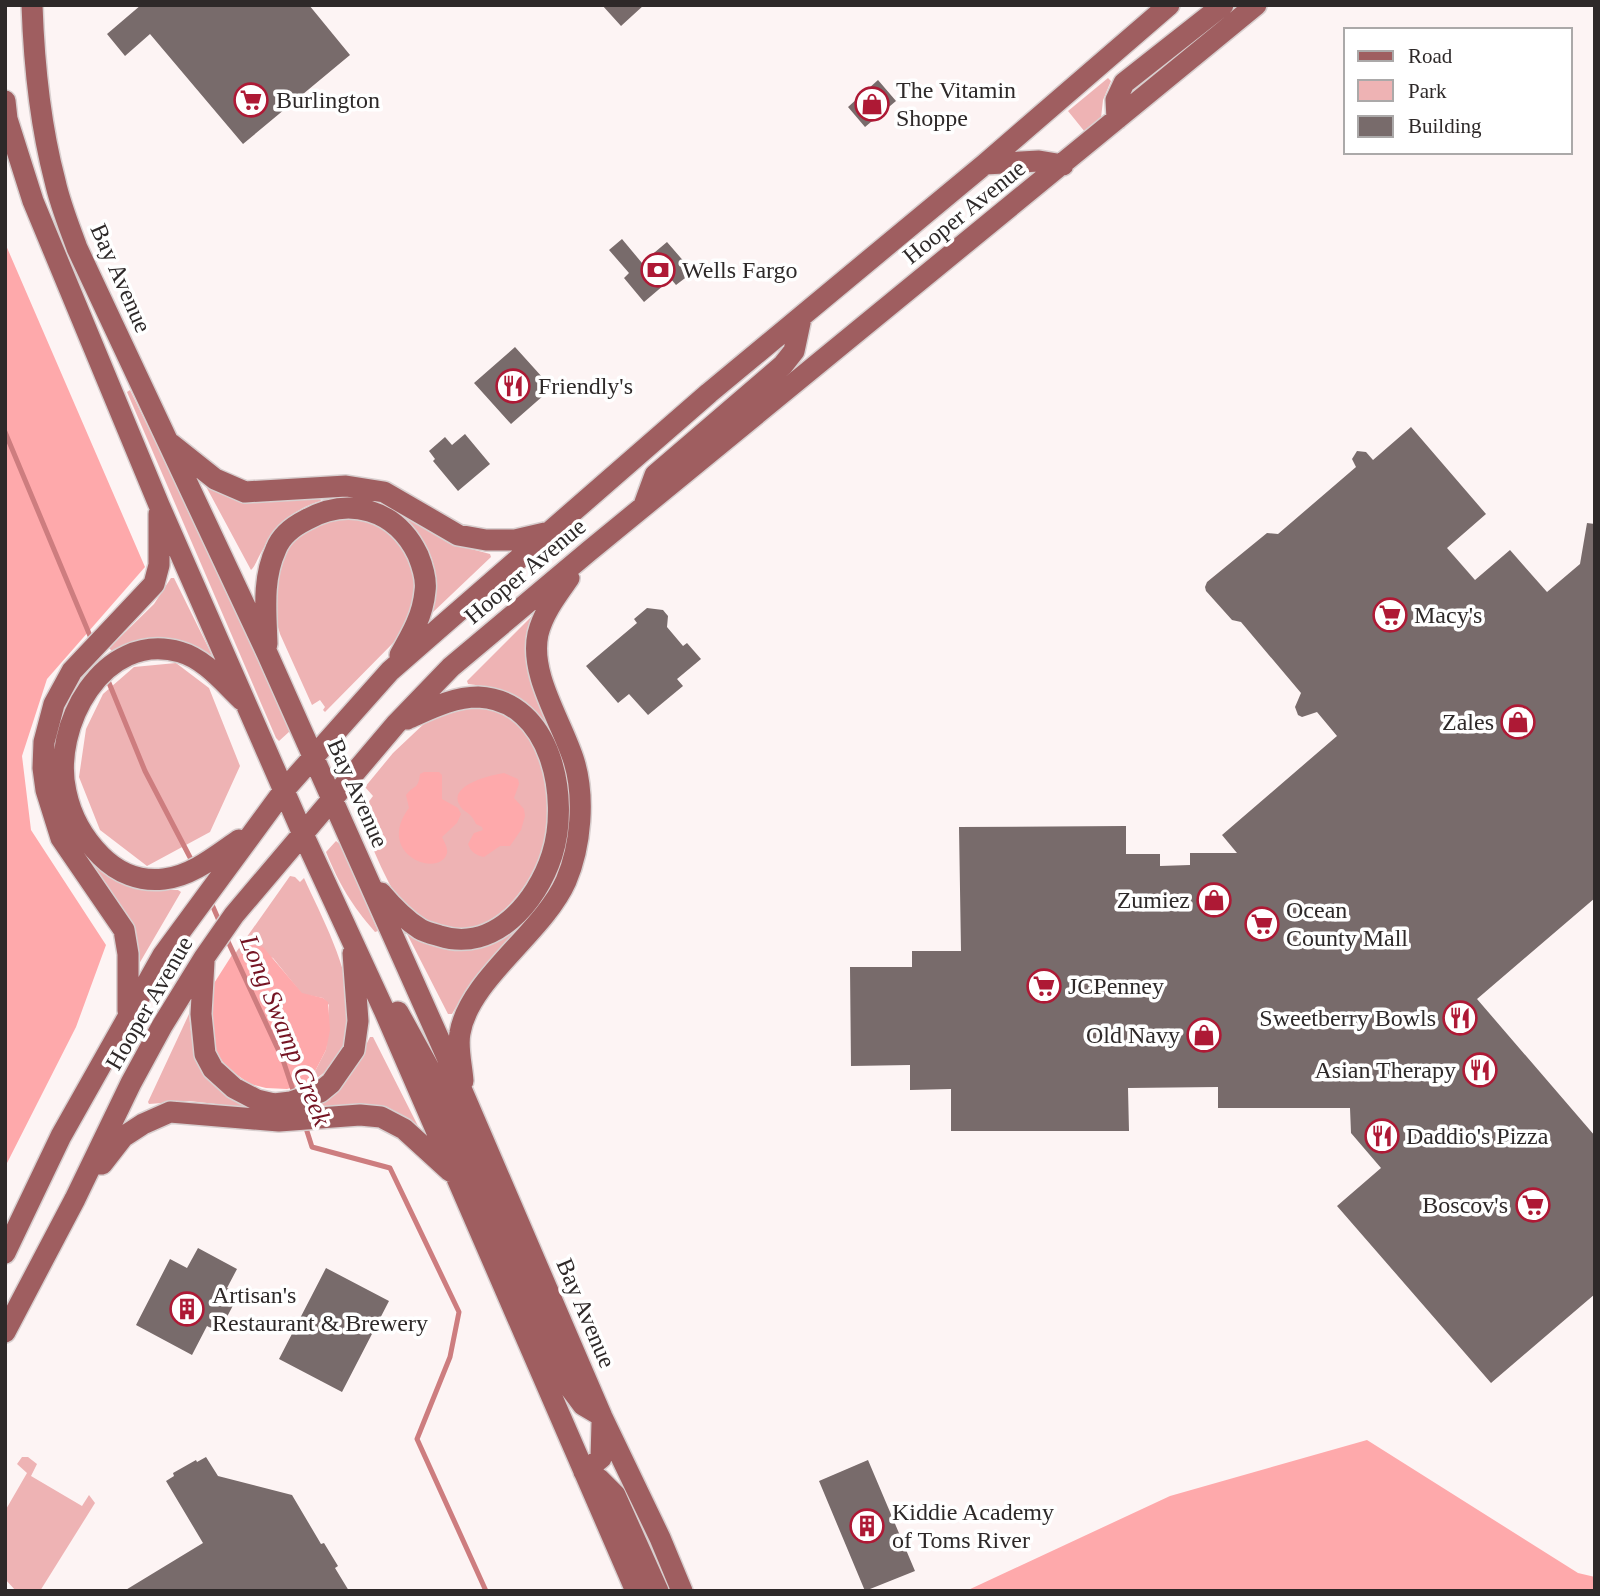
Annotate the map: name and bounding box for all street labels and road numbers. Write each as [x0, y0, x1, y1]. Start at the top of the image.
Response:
street label: Hooper Avenue [898, 155, 1030, 269]
street label: Bay Avenue [85, 220, 157, 336]
street label: Hooper Avenue [459, 513, 591, 629]
street label: Bay Avenue [322, 735, 394, 851]
street label: Hooper Avenue [100, 932, 198, 1074]
street label: Bay Avenue [551, 1254, 621, 1372]

